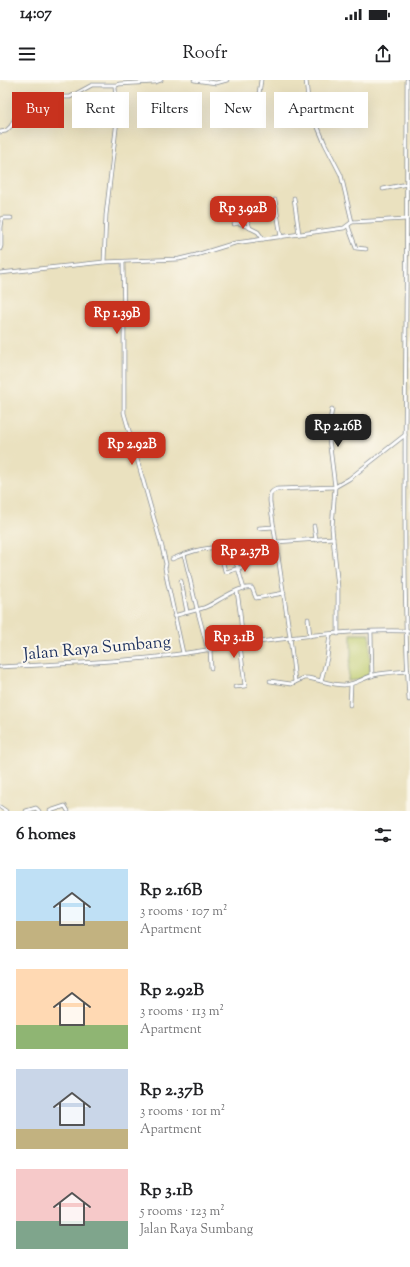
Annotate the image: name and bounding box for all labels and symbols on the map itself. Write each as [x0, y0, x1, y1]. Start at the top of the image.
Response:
pin: Rp 3.92B [202, 196, 284, 230]
pin: Rp 1.39B [76, 301, 158, 335]
pin: Rp 2.16B [297, 414, 379, 448]
pin: Rp 2.92B [91, 432, 173, 466]
pin: Rp 2.37B [204, 539, 286, 573]
pin: Rp 3.1B [197, 625, 271, 659]
street label: Jalan Raya Sumbang [21, 631, 172, 667]

